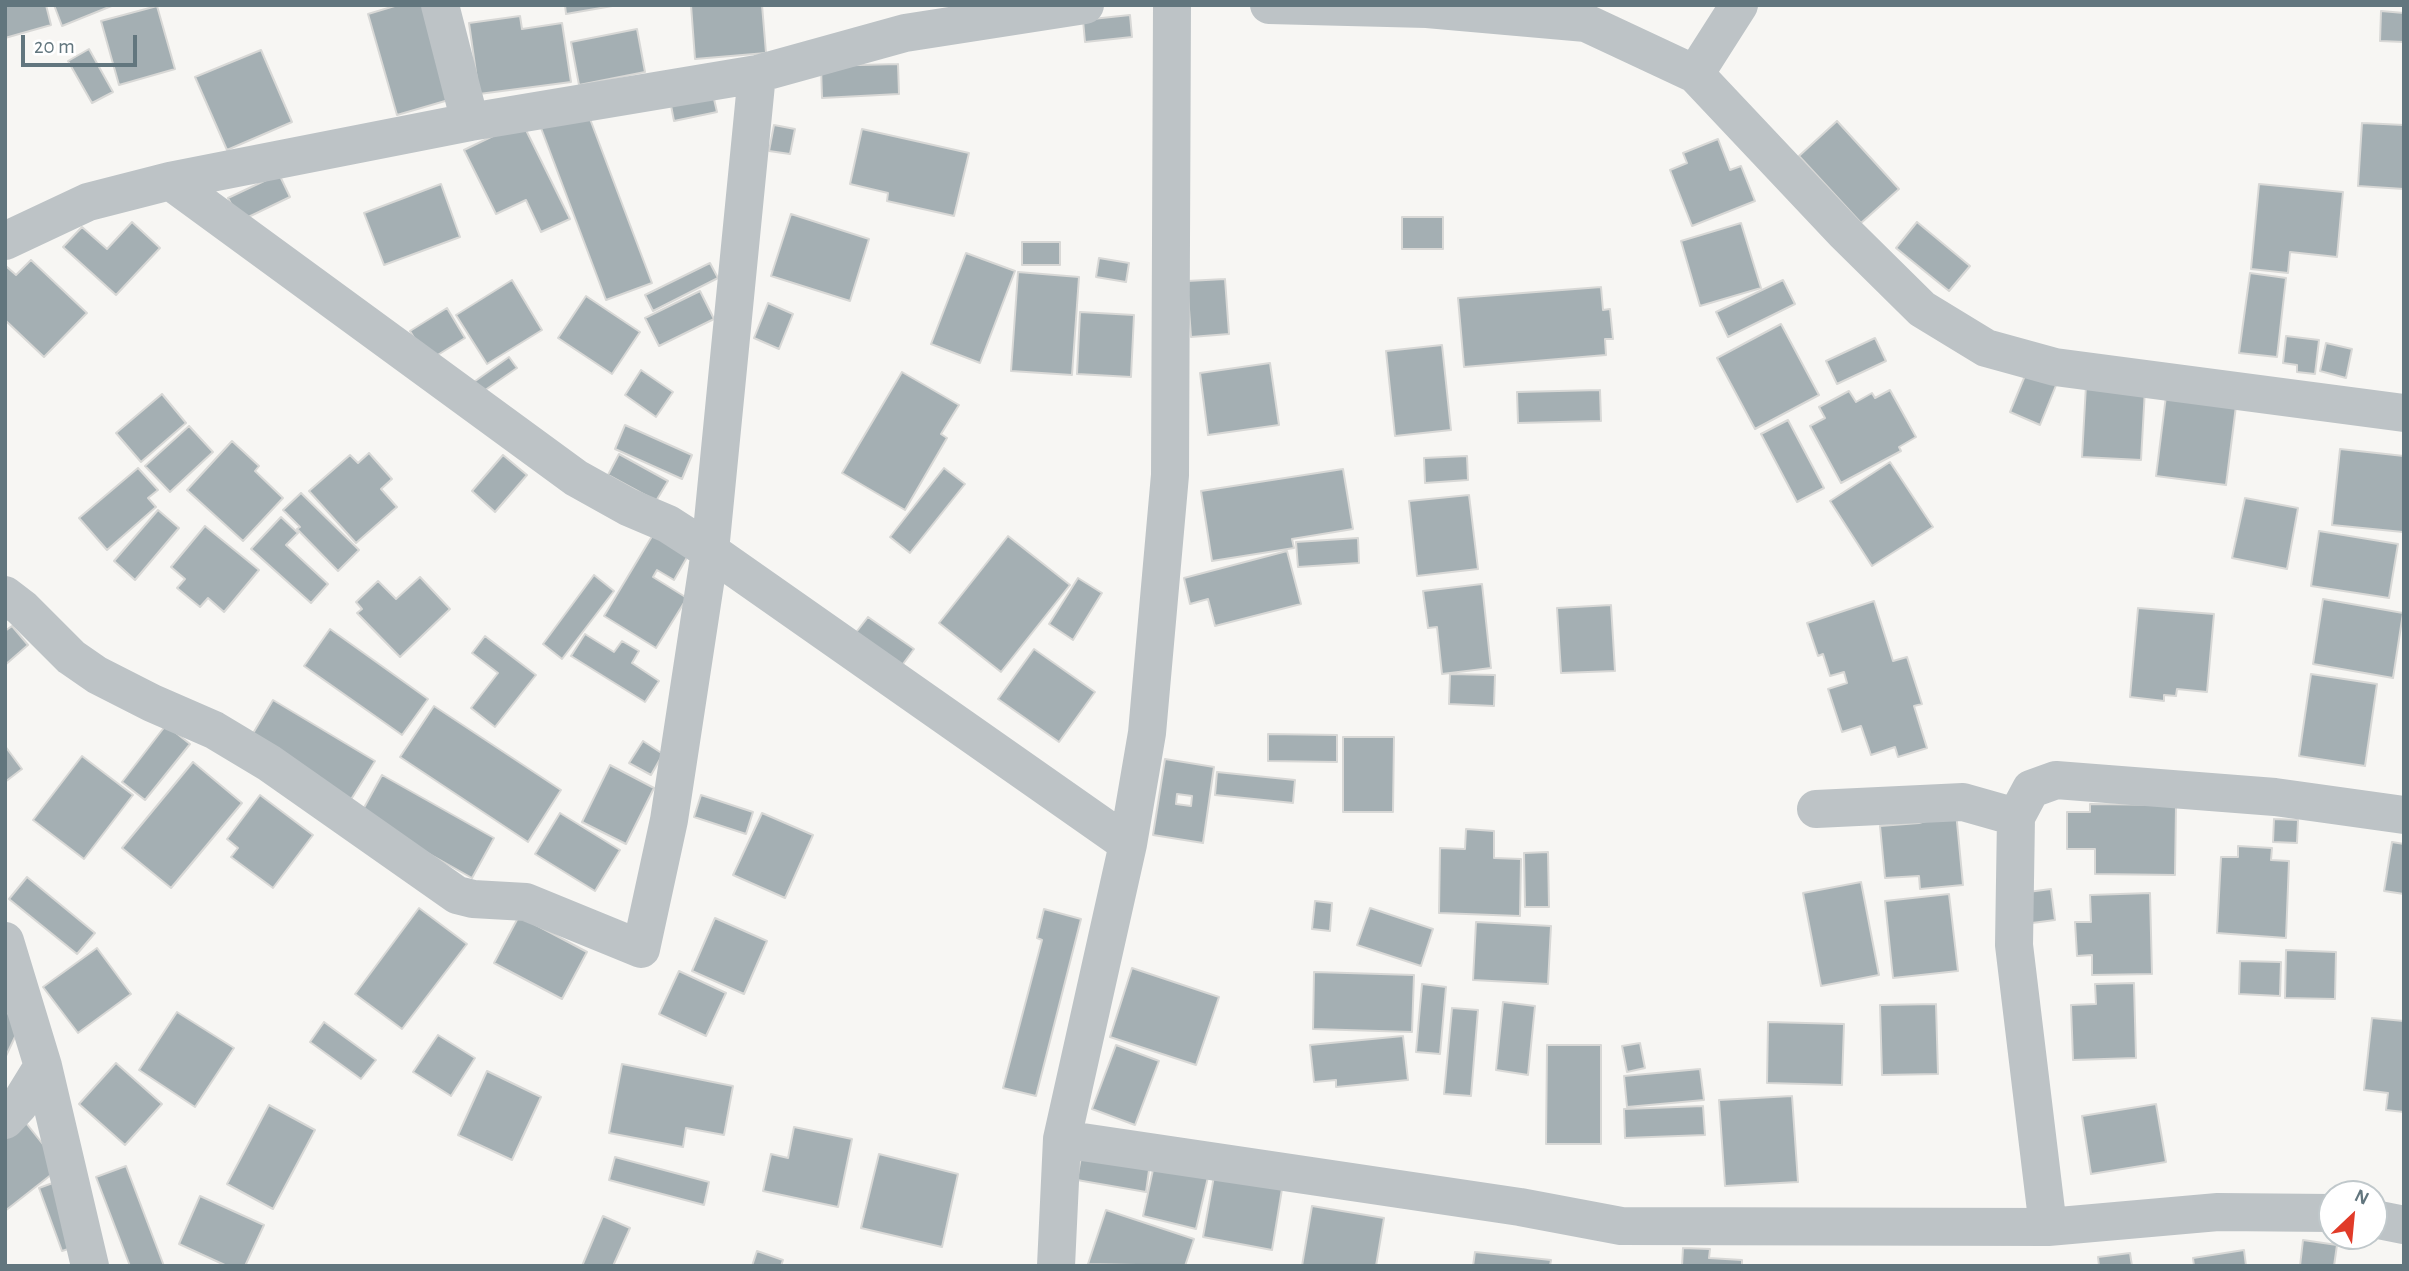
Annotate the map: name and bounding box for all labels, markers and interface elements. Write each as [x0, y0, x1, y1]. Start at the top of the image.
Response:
scale bar [24, 21, 140, 65]
text: 20 m [34, 36, 75, 57]
north arrow [2318, 1180, 2388, 1250]
text: N [2351, 1186, 2372, 1209]

